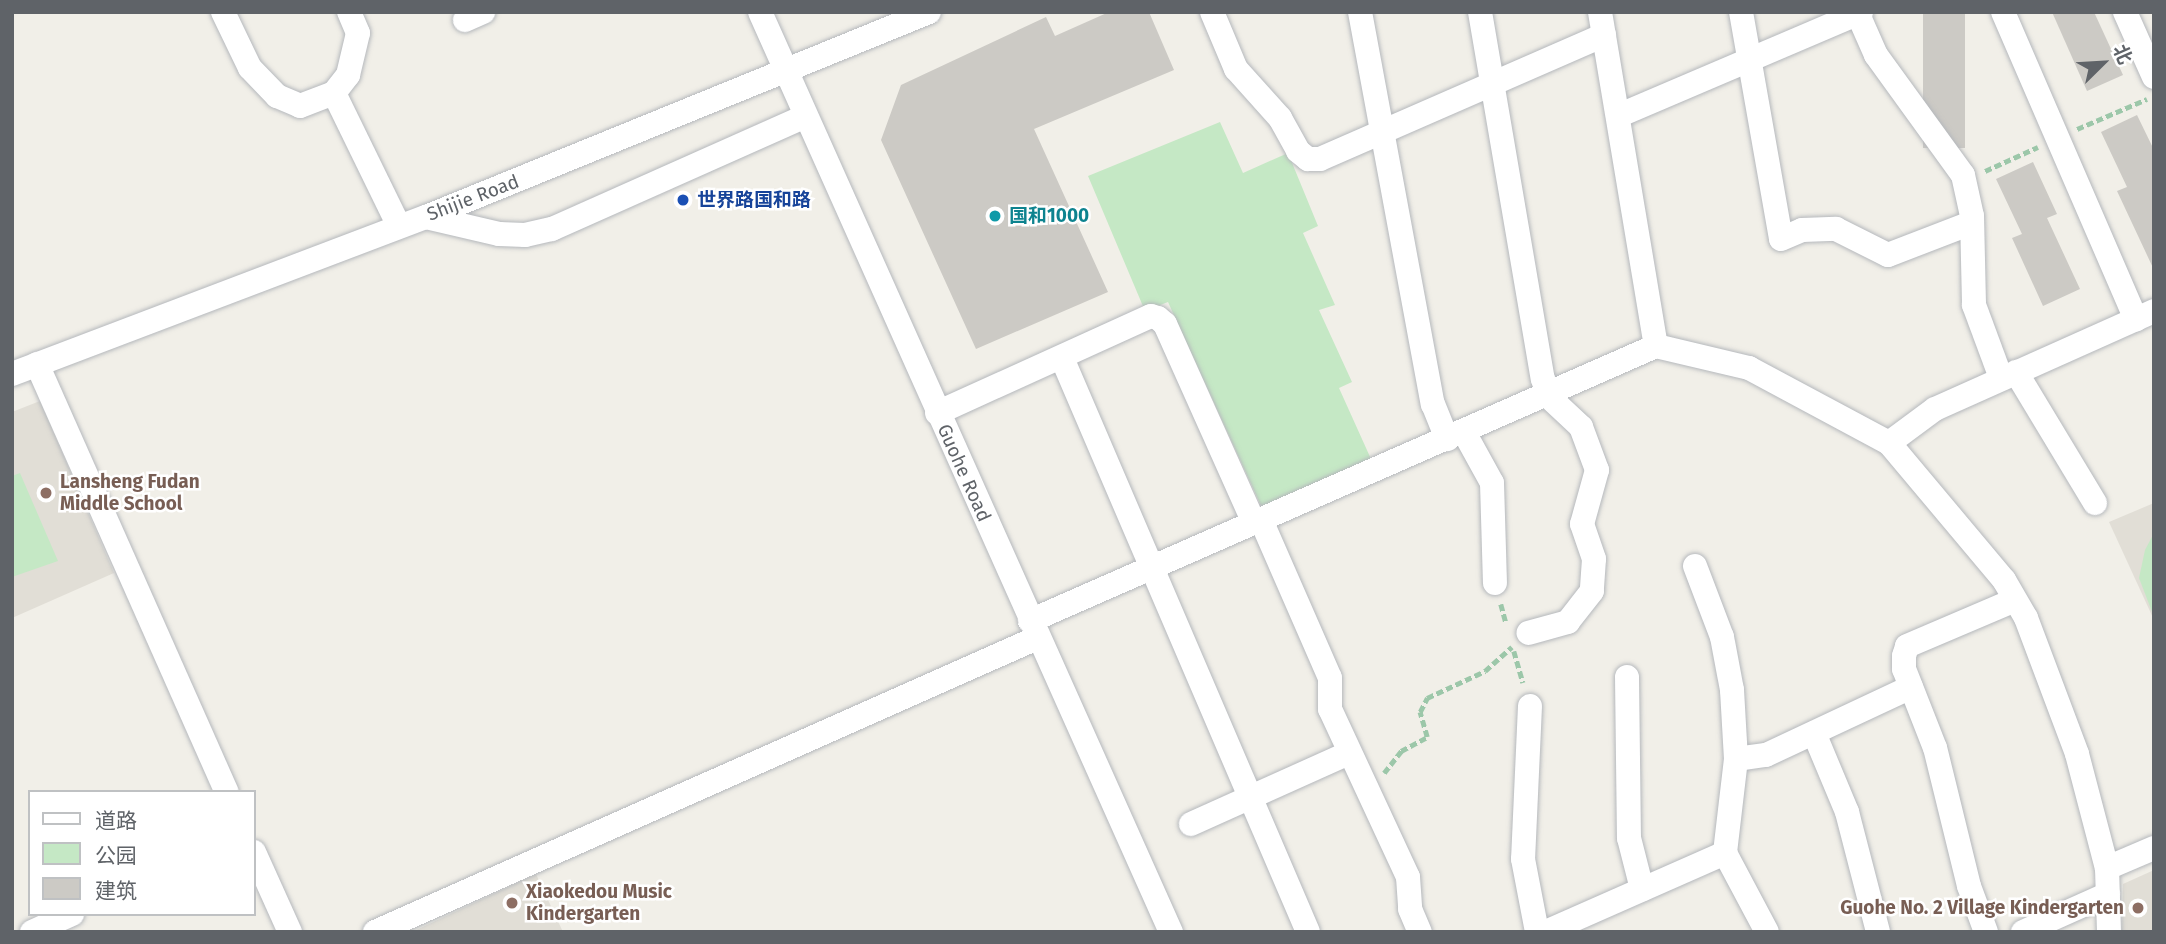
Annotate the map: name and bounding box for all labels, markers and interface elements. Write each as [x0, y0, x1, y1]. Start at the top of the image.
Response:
north arrow [2068, 28, 2138, 98]
text: 北 [2108, 41, 2137, 68]
street label: Shijie Road [424, 170, 522, 226]
place label: 世界路国和路 [697, 189, 811, 211]
marker: 世界路国和路 [675, 192, 691, 208]
place label: 国和1000 [1009, 205, 1089, 227]
marker: 国和1000 [987, 208, 1003, 224]
street label: Guohe Road [932, 421, 996, 525]
place label: Lansheng Fudan Middle School [60, 471, 200, 515]
marker: Lansheng Fudan Middle School [38, 485, 54, 501]
legend [28, 790, 256, 916]
text: 道路 [95, 808, 137, 834]
text: 公园 [95, 843, 137, 869]
text: 建筑 [95, 878, 137, 904]
place label: Xiaokedou Music Kindergarten [526, 881, 672, 925]
marker: Xiaokedou Music Kindergarten [504, 895, 520, 911]
place label: Guohe No. 2 Village Kindergarten [1840, 897, 2124, 919]
marker: Guohe No. 2 Village Kindergarten [2130, 900, 2146, 916]

